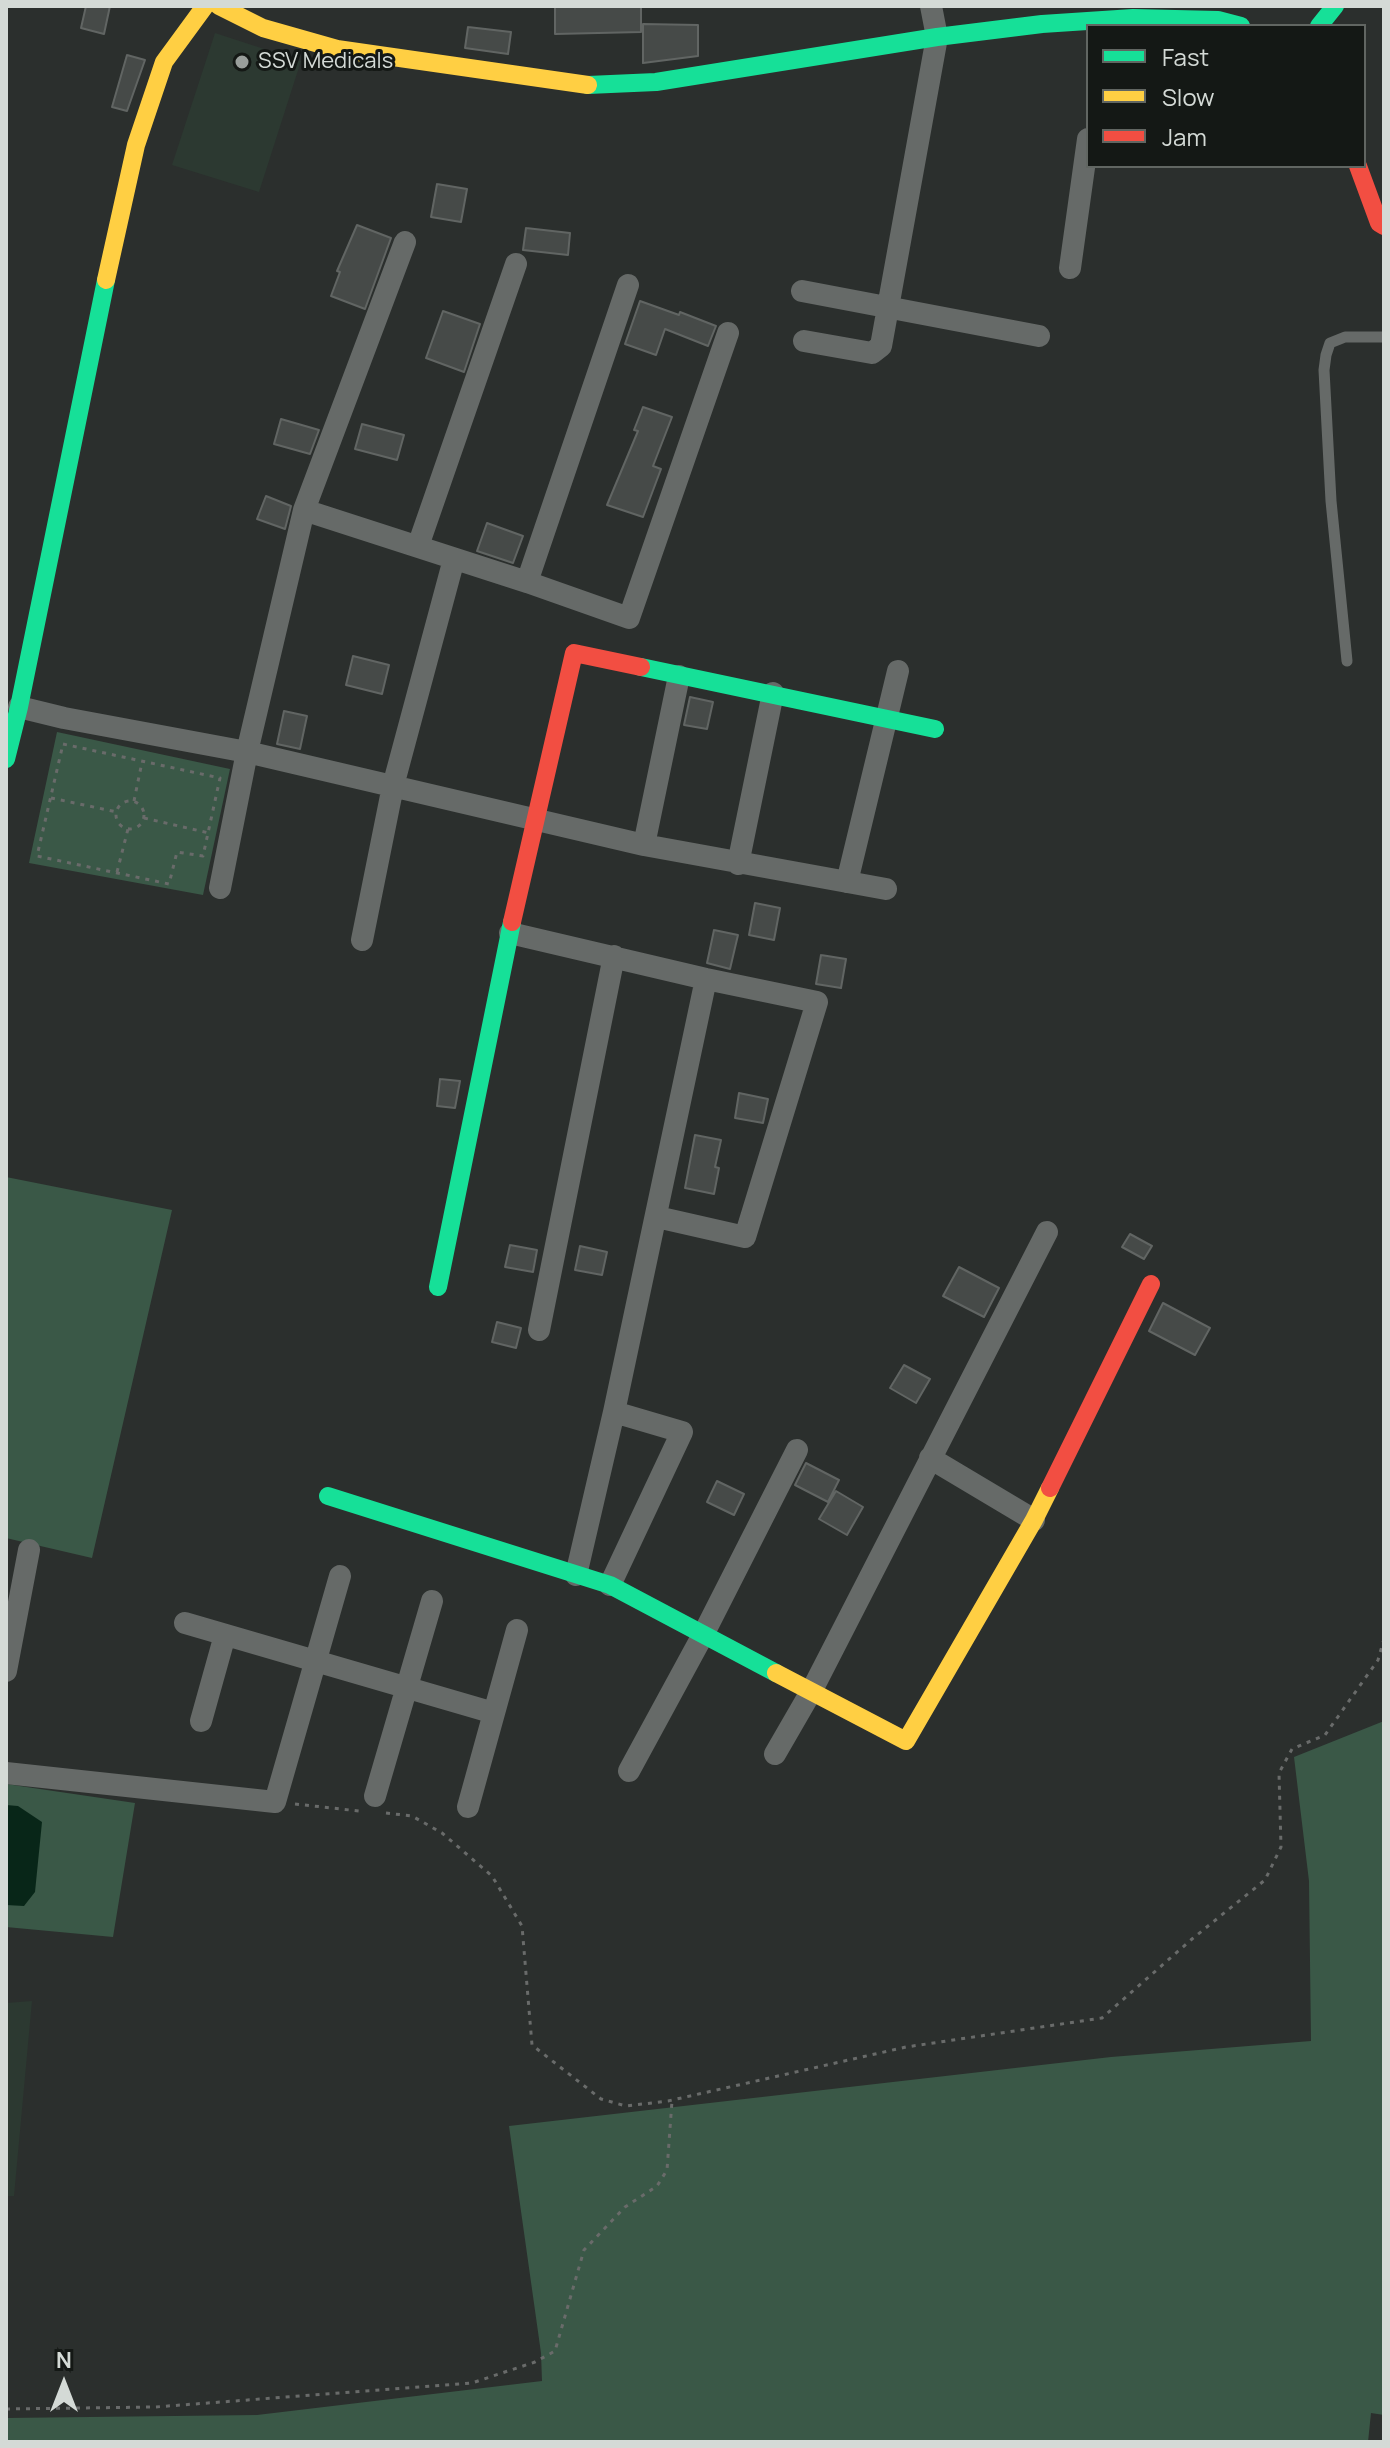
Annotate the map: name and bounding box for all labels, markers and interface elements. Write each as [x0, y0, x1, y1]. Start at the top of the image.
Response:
legend [1086, 24, 1366, 168]
text: Fast [1162, 40, 1209, 73]
place label: SSV Medicals [258, 49, 393, 75]
marker: SSV Medicals [233, 53, 251, 71]
text: Slow [1162, 80, 1215, 113]
text: Jam [1162, 120, 1207, 153]
north arrow [24, 2344, 104, 2424]
text: N [56, 2345, 72, 2375]

